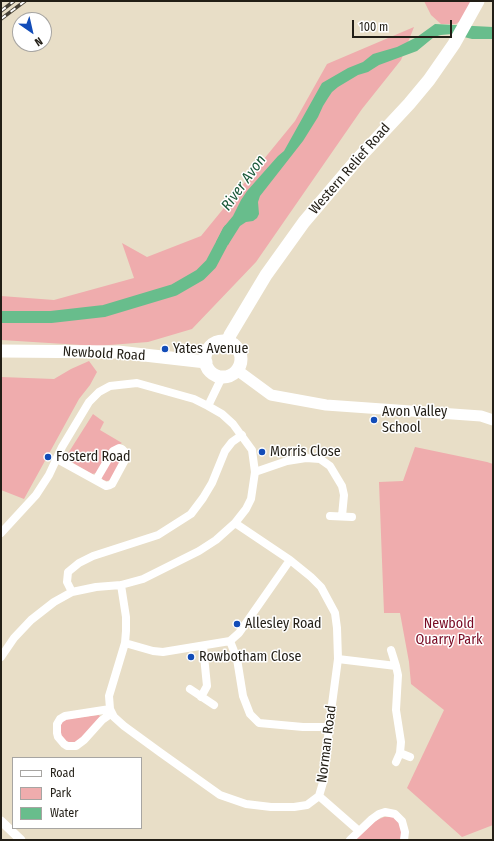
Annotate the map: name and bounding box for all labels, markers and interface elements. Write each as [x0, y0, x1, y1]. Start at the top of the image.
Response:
north arrow [12, 12, 52, 52]
scale bar [354, 12, 454, 38]
text: 100 m [359, 20, 388, 34]
text: N [32, 34, 45, 49]
street label: Western Relief Road [306, 120, 394, 218]
water label: River Avon [218, 152, 270, 214]
place label: Yates Avenue [173, 341, 248, 357]
street label: Newbold Road [62, 343, 146, 365]
marker: Yates Avenue [160, 344, 170, 354]
place label: Avon Valley School [382, 404, 447, 436]
marker: Avon Valley School [369, 415, 379, 425]
place label: Morris Close [270, 444, 341, 460]
marker: Morris Close [257, 447, 267, 457]
place label: Fosterd Road [56, 449, 131, 465]
marker: Fosterd Road [43, 452, 53, 462]
place label: Allesley Road [245, 616, 322, 632]
park label: Newbold Quarry Park [415, 616, 483, 648]
marker: Allesley Road [232, 619, 242, 629]
place label: Rowbotham Close [199, 649, 301, 665]
marker: Rowbotham Close [186, 652, 196, 662]
street label: Norman Road [314, 704, 340, 784]
legend [12, 757, 142, 829]
text: Road [50, 766, 75, 780]
text: Park [50, 786, 71, 800]
text: Water [50, 806, 78, 820]

